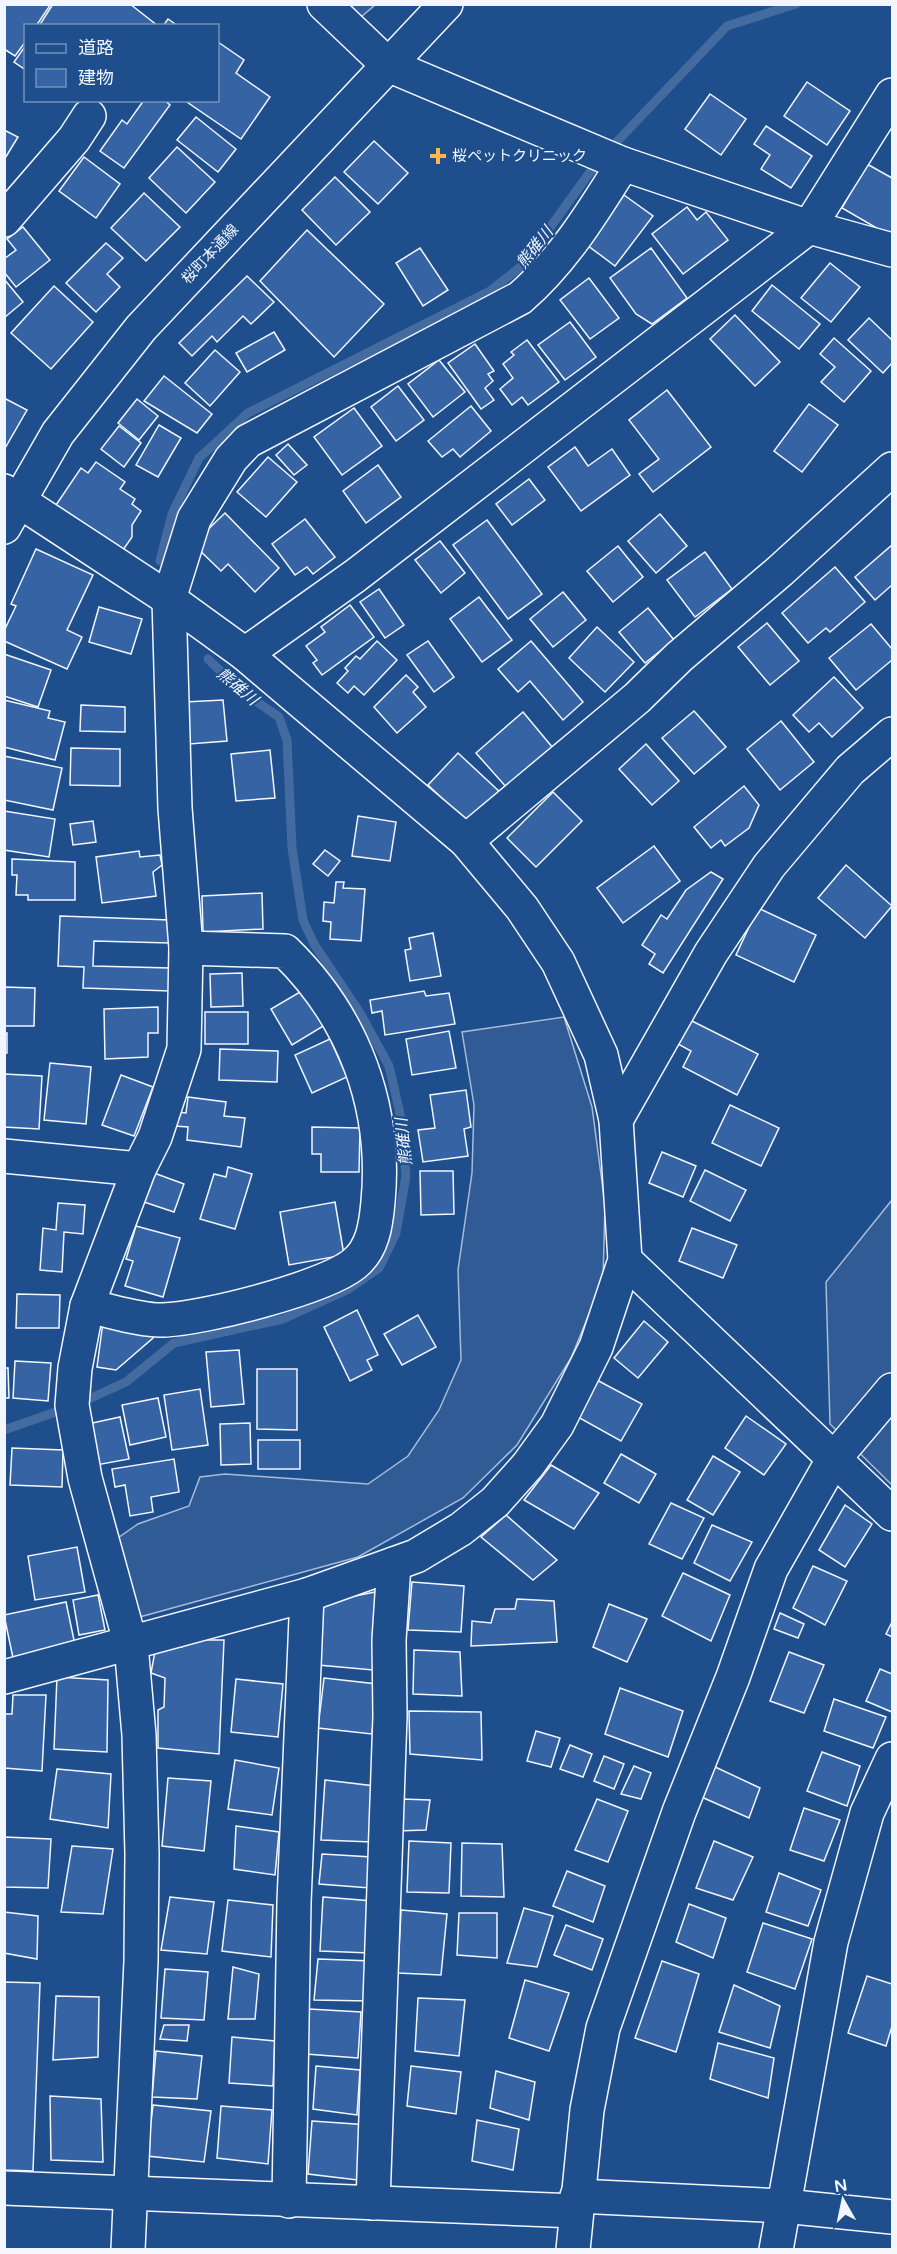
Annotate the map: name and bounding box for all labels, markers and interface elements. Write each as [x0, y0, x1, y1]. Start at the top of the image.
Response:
legend [24, 24, 219, 102]
text: 道路 [78, 37, 114, 59]
text: 建物 [78, 67, 114, 89]
marker: 桜ペットクリニック [429, 147, 447, 165]
place label: 桜ペットクリニック [452, 147, 587, 165]
street label: 桜町本通線 [178, 220, 242, 288]
water label: 熊碓川 [512, 221, 559, 273]
water label: 熊碓川 [213, 664, 264, 711]
water label: 熊碓川 [391, 1115, 416, 1167]
north arrow [813, 2170, 873, 2230]
text: N [833, 2175, 849, 2197]

